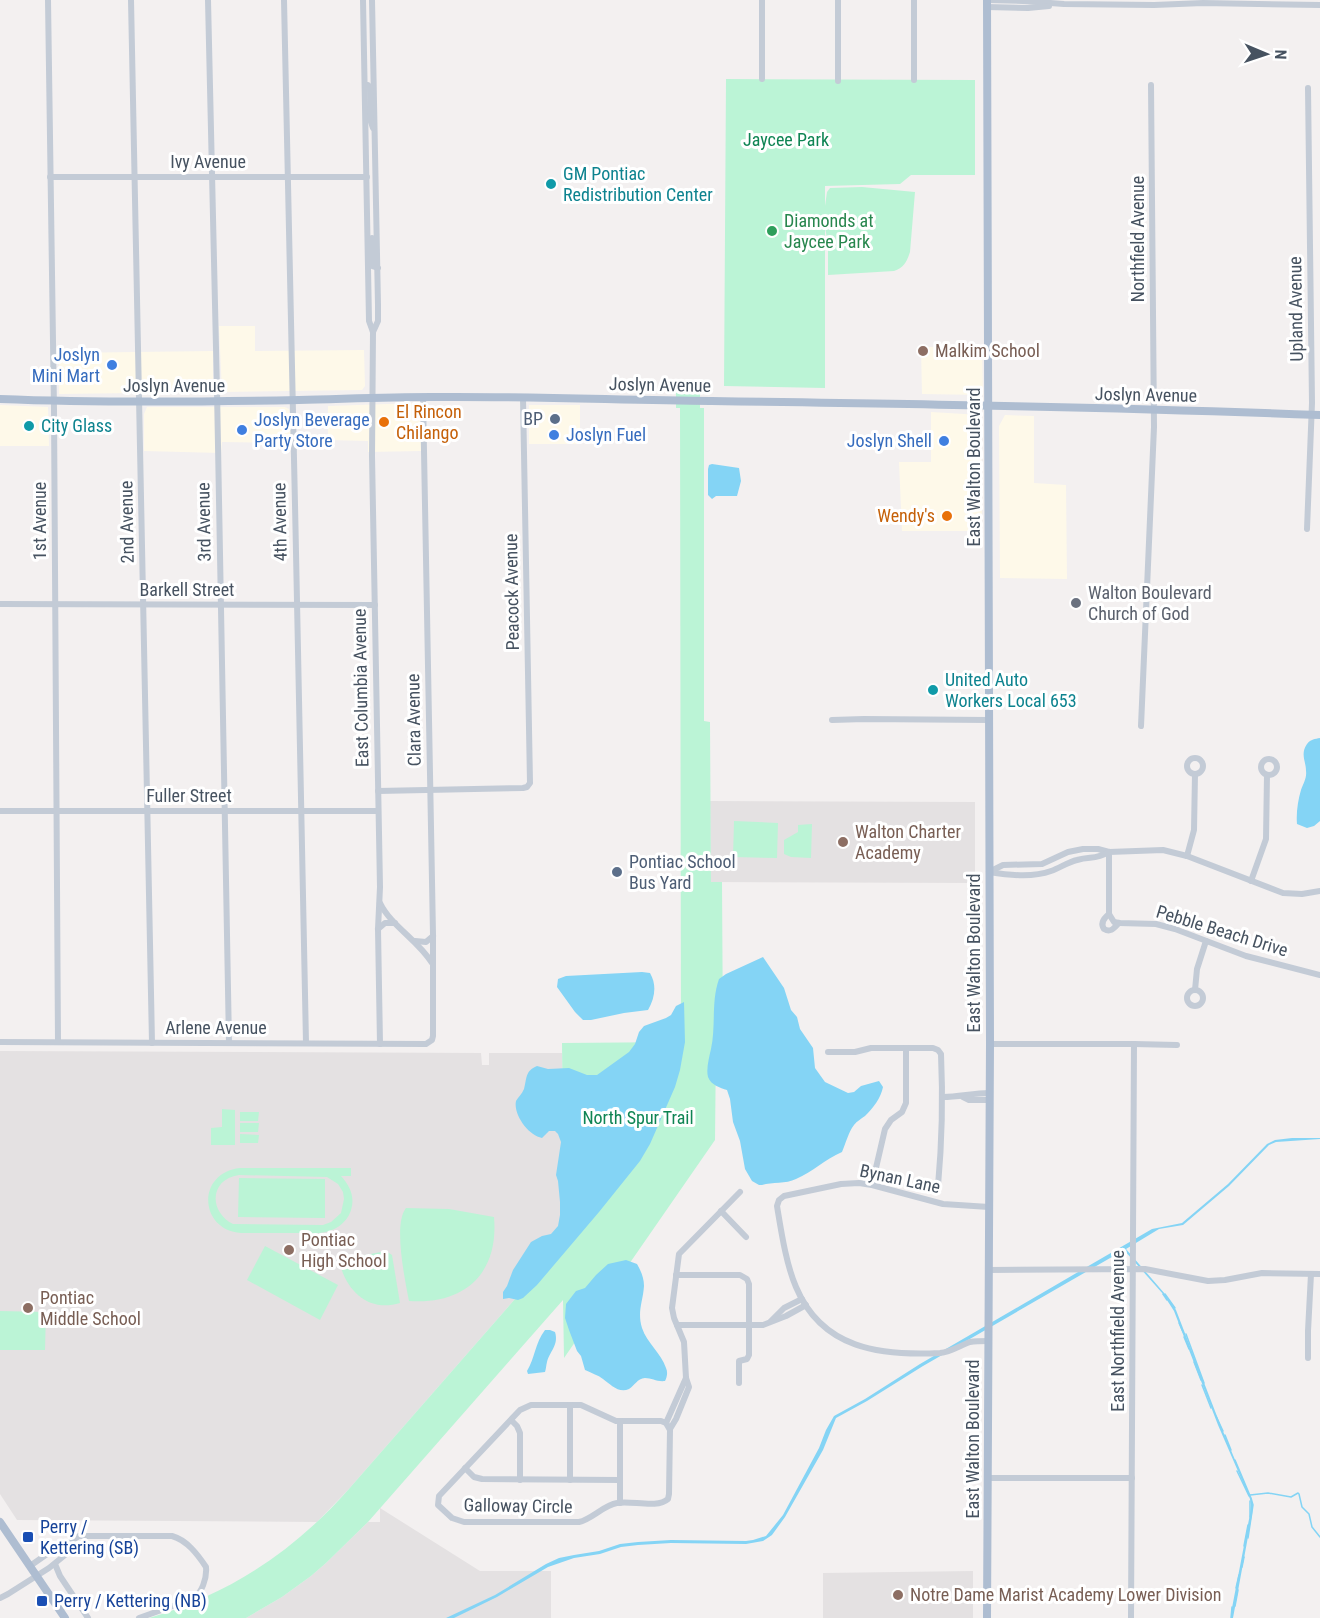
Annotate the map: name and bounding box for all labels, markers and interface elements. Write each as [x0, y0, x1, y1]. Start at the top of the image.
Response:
north arrow [1236, 24, 1296, 84]
text: N [1271, 49, 1290, 60]
park label: Jaycee Park [743, 129, 829, 150]
street label: Ivy Avenue [170, 151, 246, 172]
place label: GM Pontiac Redistribution Center [563, 163, 713, 205]
street label: Northfield Avenue [1127, 176, 1148, 302]
marker: GM Pontiac Redistribution Center [544, 177, 558, 191]
place label: Diamonds at Jaycee Park [784, 210, 874, 252]
marker: Diamonds at Jaycee Park [765, 224, 779, 238]
street label: Upland Avenue [1284, 256, 1307, 362]
place label: Malkim School [935, 340, 1040, 361]
place label: Joslyn Mini Mart [32, 344, 100, 386]
marker: Malkim School [916, 344, 930, 358]
marker: Joslyn Mini Mart [105, 358, 119, 372]
street label: Joslyn Avenue [609, 373, 711, 396]
street label: Joslyn Avenue [123, 375, 225, 396]
street label: Joslyn Avenue [1095, 383, 1197, 406]
street label: East Walton Boulevard [963, 388, 984, 546]
place label: El Rincon Chilango [396, 401, 462, 443]
place label: BP [523, 408, 543, 429]
place label: Joslyn Beverage Party Store [254, 409, 370, 451]
marker: BP [548, 412, 562, 426]
place label: City Glass [41, 415, 112, 436]
marker: El Rincon Chilango [377, 415, 391, 429]
marker: City Glass [22, 419, 36, 433]
marker: Joslyn Beverage Party Store [235, 423, 249, 437]
place label: Joslyn Fuel [566, 424, 646, 445]
marker: Joslyn Fuel [547, 428, 561, 442]
place label: Joslyn Shell [847, 430, 932, 451]
marker: Joslyn Shell [937, 434, 951, 448]
street label: 2nd Avenue [115, 481, 138, 563]
street label: 1st Avenue [29, 482, 50, 560]
street label: 3rd Avenue [192, 482, 215, 562]
street label: 4th Avenue [268, 482, 291, 562]
place label: Wendy's [877, 505, 935, 526]
marker: Wendy's [940, 509, 954, 523]
street label: Peacock Avenue [500, 534, 523, 651]
street label: Barkell Street [140, 579, 234, 600]
place label: Walton Boulevard Church of God [1088, 582, 1212, 624]
marker: Walton Boulevard Church of God [1069, 596, 1083, 610]
street label: East Columbia Avenue [349, 609, 372, 767]
place label: United Auto Workers Local 653 [945, 669, 1077, 711]
street label: Clara Avenue [402, 673, 425, 767]
marker: United Auto Workers Local 653 [926, 683, 940, 697]
street label: Fuller Street [146, 785, 232, 806]
place label: Walton Charter Academy [855, 821, 961, 863]
marker: Walton Charter Academy [836, 835, 850, 849]
place label: Pontiac School Bus Yard [629, 851, 736, 893]
marker: Pontiac School Bus Yard [610, 865, 624, 879]
street label: East Walton Boulevard [963, 874, 984, 1032]
street label: Pebble Beach Drive [1154, 900, 1291, 961]
street label: Arlene Avenue [165, 1017, 267, 1038]
park label: North Spur Trail [582, 1107, 694, 1128]
street label: Bynan Lane [858, 1160, 942, 1197]
place label: Pontiac High School [301, 1229, 387, 1271]
marker: Pontiac High School [282, 1243, 296, 1257]
street label: East Northfield Avenue [1107, 1250, 1128, 1412]
place label: Pontiac Middle School [40, 1287, 141, 1329]
marker: Pontiac Middle School [21, 1301, 35, 1315]
street label: East Walton Boulevard [962, 1360, 983, 1518]
street label: Galloway Circle [463, 1494, 573, 1517]
place label: Perry / Kettering (SB) [40, 1516, 139, 1559]
marker: Perry / Kettering (SB) [21, 1530, 35, 1544]
place label: Notre Dame Marist Academy Lower Division [910, 1584, 1221, 1605]
marker: Notre Dame Marist Academy Lower Division [891, 1588, 905, 1602]
place label: Perry / Kettering (NB) [54, 1590, 207, 1612]
marker: Perry / Kettering (NB) [35, 1594, 49, 1608]

